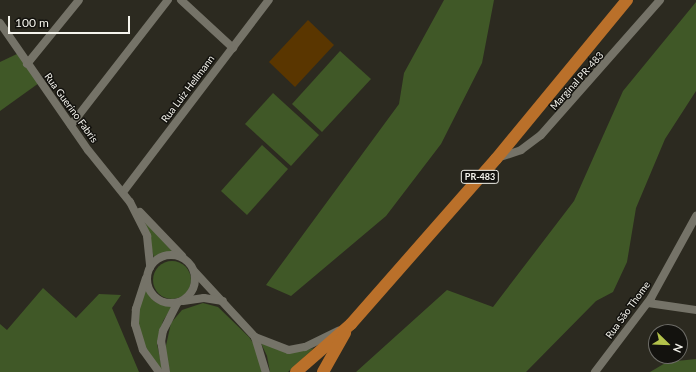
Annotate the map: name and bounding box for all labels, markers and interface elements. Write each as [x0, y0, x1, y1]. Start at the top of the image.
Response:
scale bar [10, 8, 132, 34]
text: 100 m [15, 15, 49, 30]
street label: Marginal PR-483 [548, 49, 606, 113]
street label: Rua Luiz Hellmann [159, 53, 217, 125]
street label: Rua Guerino Fabris [42, 71, 100, 145]
road number: PR-483 [460, 170, 500, 184]
street label: Rua São Thome [603, 279, 653, 341]
north arrow [648, 324, 688, 364]
text: N [671, 342, 686, 355]

